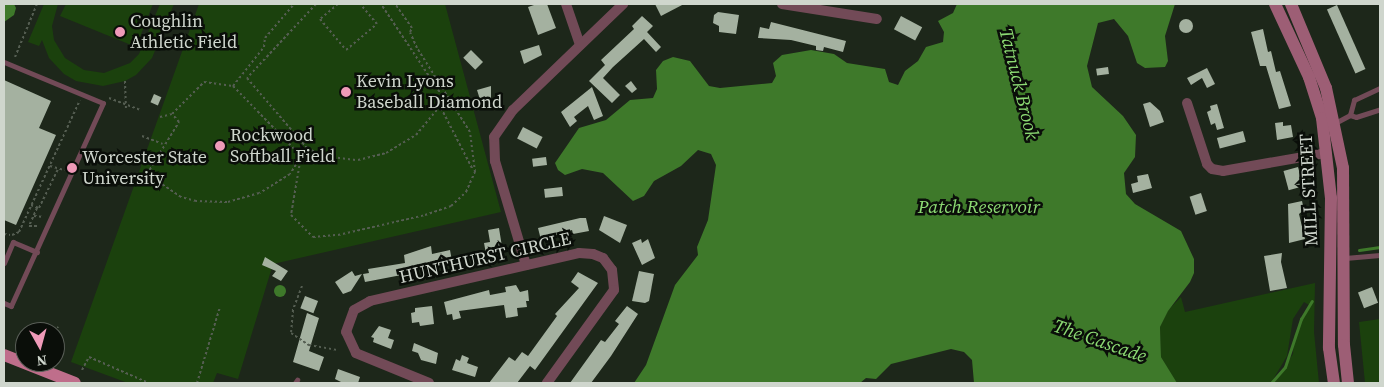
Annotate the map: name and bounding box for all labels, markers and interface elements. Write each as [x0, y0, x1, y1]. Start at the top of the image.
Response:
place label: Coughlin Athletic Field [130, 11, 237, 54]
marker: Coughlin Athletic Field [114, 26, 126, 38]
water label: Tatnuck Brook [994, 26, 1044, 142]
place label: Kevin Lyons Baseball Diamond [356, 71, 502, 114]
marker: Kevin Lyons Baseball Diamond [340, 86, 352, 98]
place label: Rockwood Softball Field [230, 125, 335, 168]
street label: MILL STREET [1295, 133, 1323, 247]
marker: Rockwood Softball Field [214, 140, 226, 152]
place label: Worcester State University [82, 147, 207, 190]
marker: Worcester State University [66, 162, 78, 174]
water label: Patch Reservoir [918, 196, 1040, 218]
street label: HUNTHURST CIRCLE [397, 228, 573, 288]
water label: The Cascade [1051, 314, 1149, 368]
north arrow [15, 322, 65, 372]
text: N [35, 350, 48, 371]

